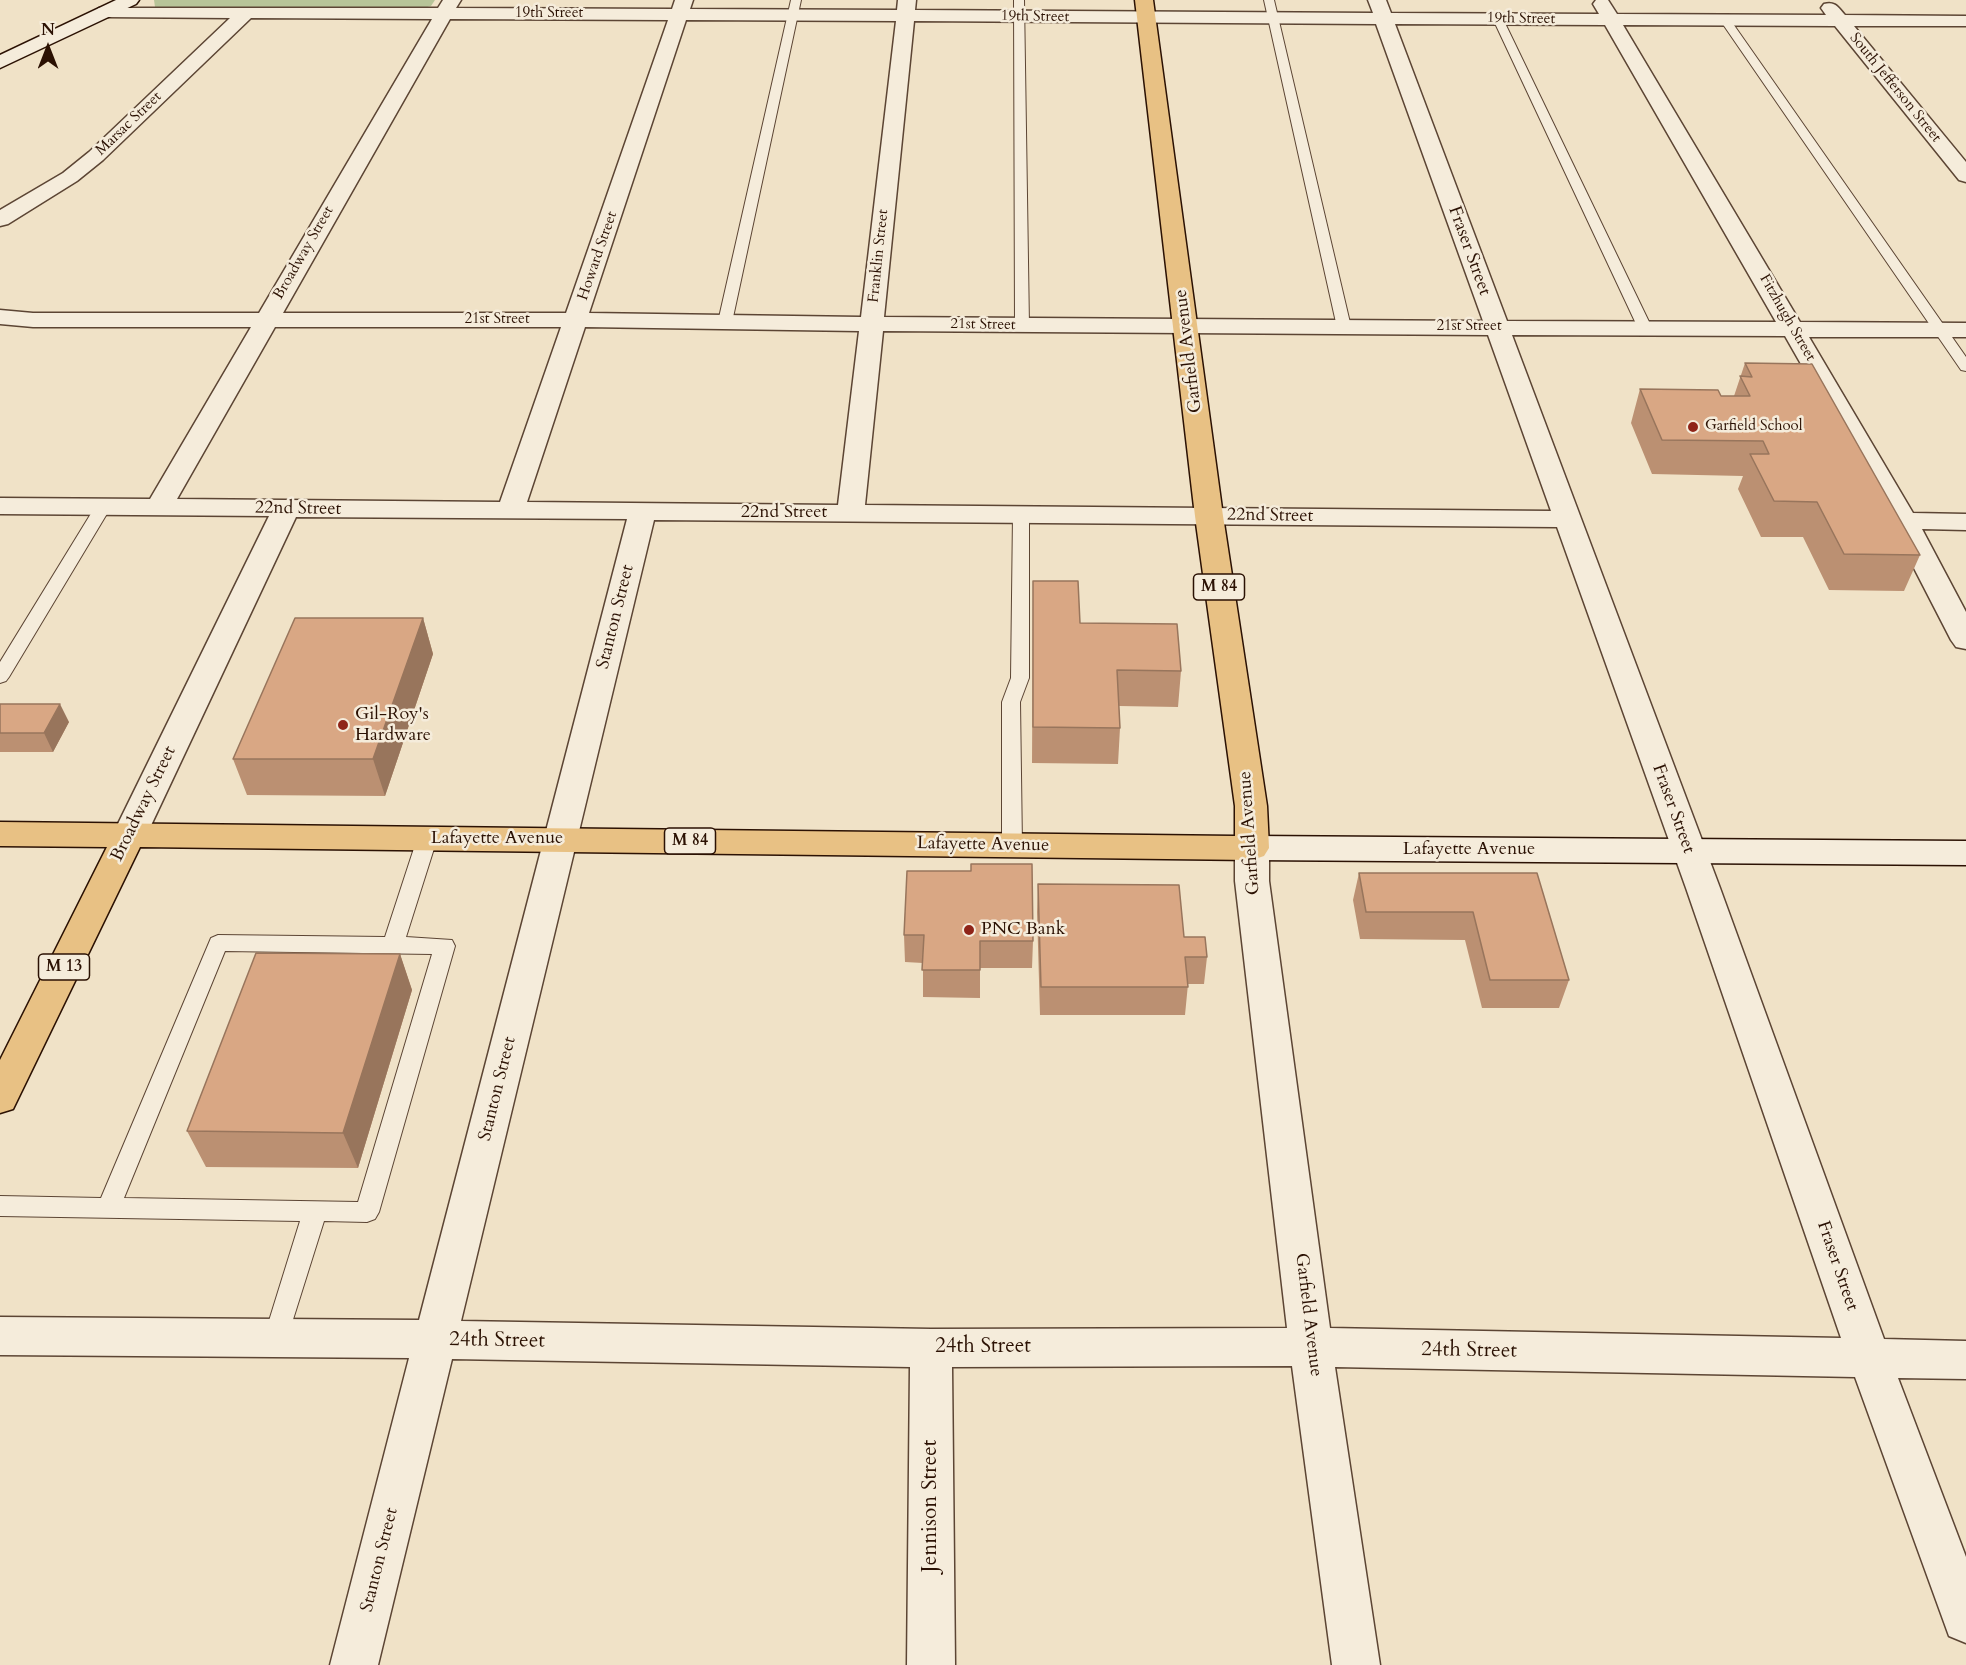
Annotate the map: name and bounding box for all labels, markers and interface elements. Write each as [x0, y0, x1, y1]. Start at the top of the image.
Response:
street label: 19th Street [515, 5, 583, 23]
street label: 19th Street [1001, 7, 1069, 27]
street label: 19th Street [1487, 9, 1555, 29]
north arrow [18, 18, 78, 78]
text: N [41, 19, 55, 41]
street label: South Jefferson Street [1845, 30, 1945, 146]
street label: Marsac Street [92, 88, 166, 160]
street label: Broadway Street [270, 203, 338, 303]
street label: Fraser Street [1443, 203, 1495, 299]
street label: Franklin Street [865, 208, 893, 304]
street label: Howard Street [574, 209, 622, 303]
street label: Fitzhugh Street [1755, 271, 1819, 365]
street label: Garfield Avenue [1171, 288, 1207, 414]
street label: 21st Street [464, 311, 530, 329]
street label: 21st Street [950, 315, 1016, 335]
street label: 21st Street [1436, 318, 1502, 336]
place label: Garfield School [1705, 418, 1803, 436]
marker: Garfield School [1686, 420, 1700, 434]
street label: 22nd Street [255, 497, 341, 521]
street label: 22nd Street [741, 502, 827, 524]
street label: 22nd Street [1227, 504, 1313, 528]
street label: Stanton Street [593, 563, 639, 671]
road number: M 84 [1194, 574, 1244, 600]
place label: Gil-Roy's Hardware [355, 704, 431, 746]
marker: Gil-Roy's Hardware [336, 718, 350, 732]
street label: Broadway Street [107, 743, 181, 865]
street label: Fraser Street [1647, 761, 1699, 857]
street label: Garfield Avenue [1235, 770, 1265, 896]
street label: Lafayette Avenue [431, 828, 563, 850]
road number: M 84 [664, 828, 716, 854]
street label: Lafayette Avenue [917, 833, 1049, 857]
street label: Lafayette Avenue [1403, 839, 1535, 861]
place label: PNC Bank [981, 919, 1065, 941]
marker: PNC Bank [962, 923, 976, 937]
road number: M 13 [38, 954, 90, 980]
street label: Stanton Street [475, 1035, 521, 1143]
street label: Fraser Street [1812, 1218, 1862, 1314]
street label: Garfield Avenue [1290, 1252, 1326, 1378]
street label: 24th Street [449, 1328, 545, 1354]
street label: 24th Street [935, 1334, 1031, 1360]
street label: 24th Street [1421, 1338, 1517, 1364]
street label: Jennison Street [918, 1440, 944, 1572]
street label: Stanton Street [357, 1506, 403, 1614]

